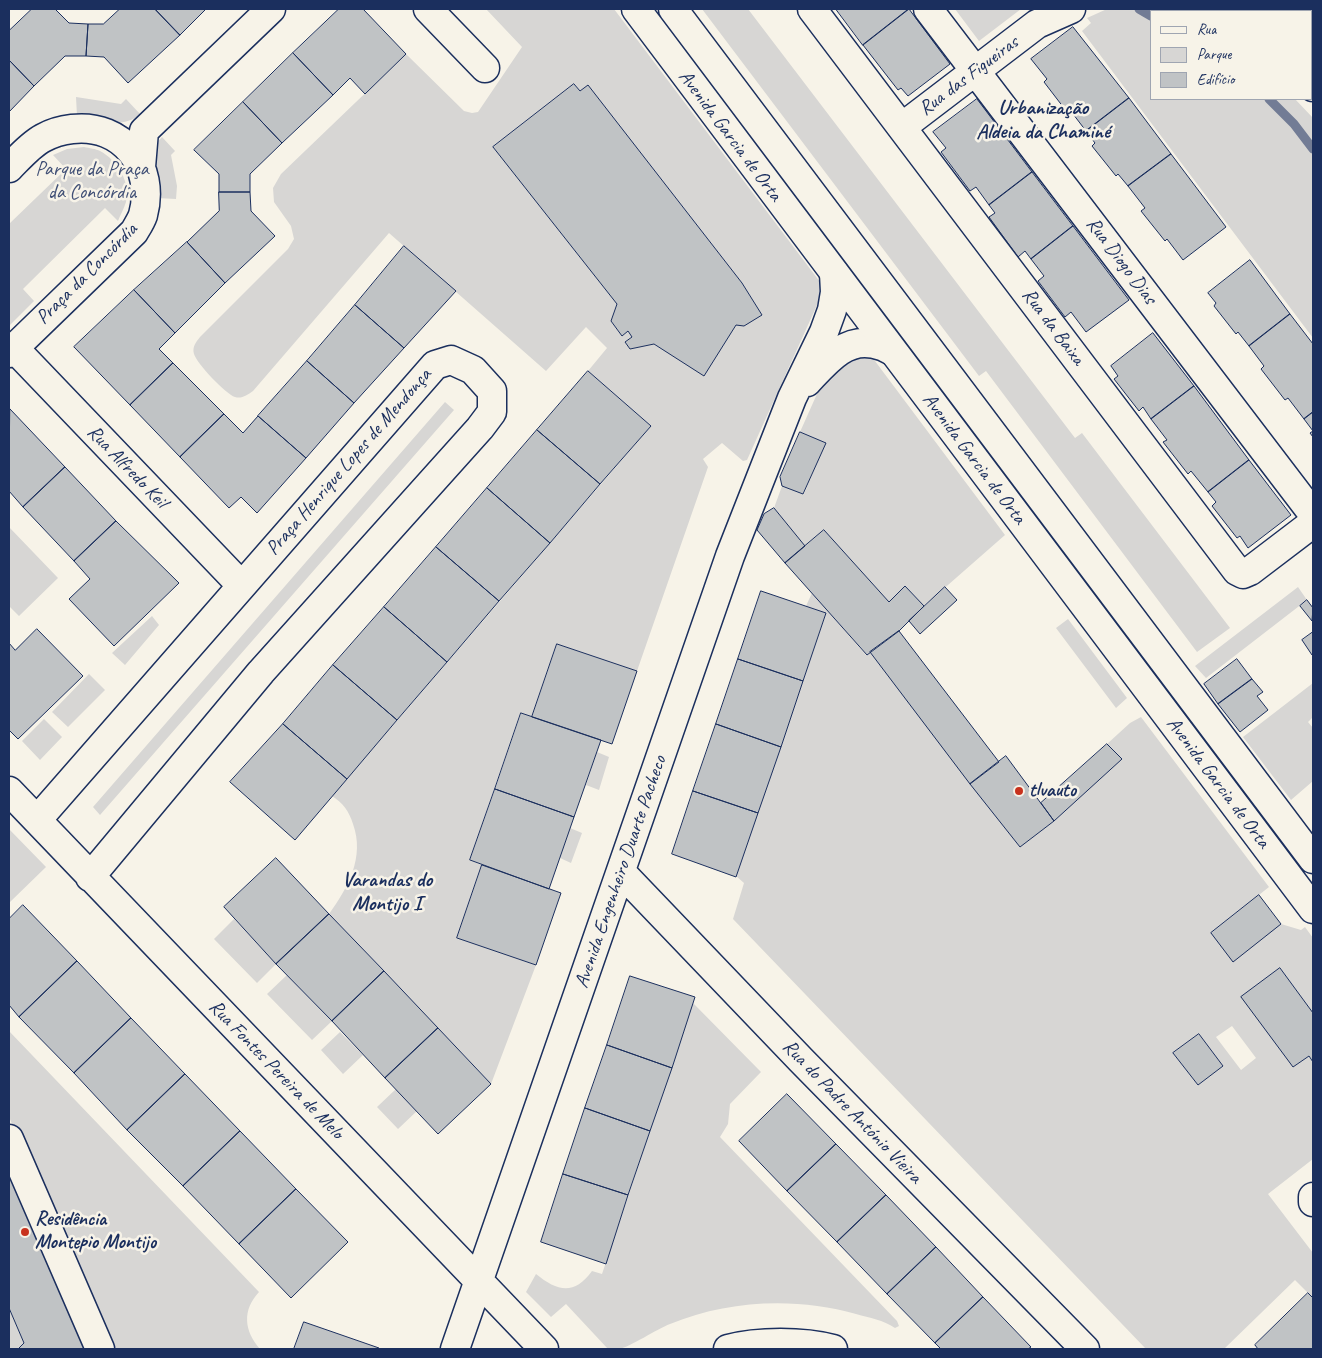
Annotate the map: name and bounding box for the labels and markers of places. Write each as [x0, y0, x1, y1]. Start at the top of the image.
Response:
place label: tlvauto [1029, 779, 1076, 803]
marker: tlvauto [1013, 785, 1025, 797]
place label: Residência Montepio Montijo [35, 1208, 156, 1255]
marker: Residência Montepio Montijo [19, 1226, 31, 1238]

